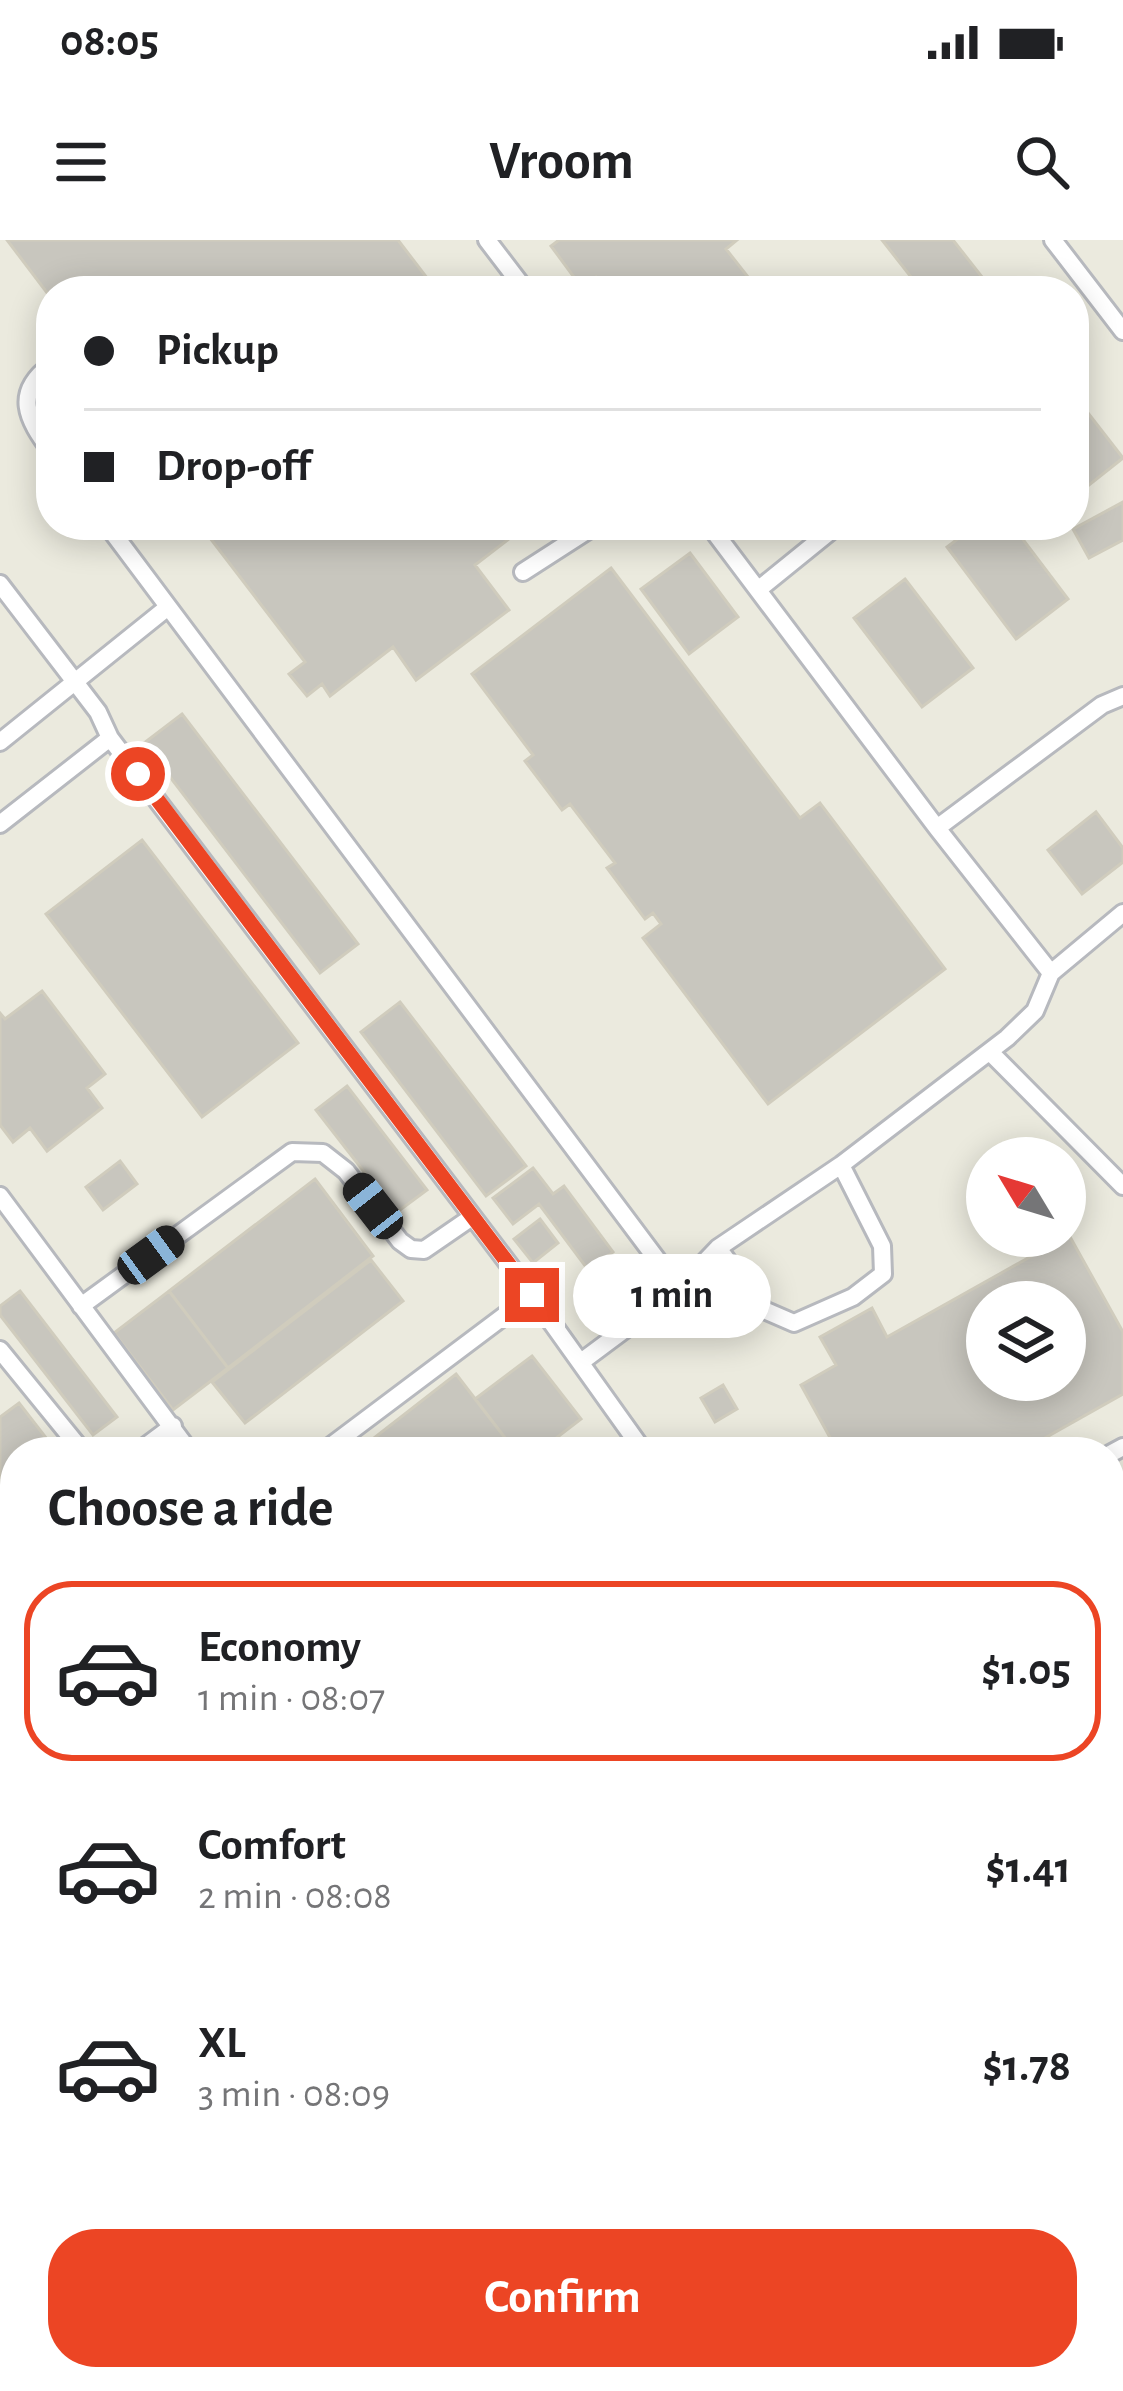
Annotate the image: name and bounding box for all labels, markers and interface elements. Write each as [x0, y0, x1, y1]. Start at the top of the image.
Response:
text: 08:05 [60, 19, 159, 64]
icon: menu [48, 129, 114, 195]
icon: search [1009, 129, 1075, 195]
text: Vroom [489, 135, 634, 189]
text: Pickup [156, 328, 279, 373]
text: Drop-off [156, 444, 311, 489]
route start [111, 747, 165, 801]
north arrow [966, 1137, 1086, 1257]
map controls [966, 1137, 1086, 1401]
car [337, 1167, 409, 1245]
car [111, 1219, 191, 1291]
callout: 1 min [574, 1253, 772, 1337]
route end [505, 1268, 559, 1322]
text: 1 min [631, 1276, 713, 1315]
button: layers [966, 1281, 1086, 1401]
text: Choose a ride [48, 1482, 334, 1536]
icon: car [54, 1617, 162, 1725]
text: Economy [198, 1625, 361, 1670]
text: $1.05 [981, 1648, 1071, 1693]
text: 1 min · 08:07 [198, 1679, 385, 1718]
icon: car [54, 1815, 162, 1923]
text: Comfort [198, 1823, 346, 1868]
text: $1.41 [985, 1846, 1071, 1891]
text: 2 min · 08:08 [198, 1877, 392, 1916]
icon: car [54, 2013, 162, 2121]
text: XL [198, 2021, 246, 2066]
text: $1.78 [983, 2044, 1071, 2089]
text: 3 min · 08:09 [198, 2075, 390, 2114]
button: Confirm [48, 2229, 1077, 2367]

